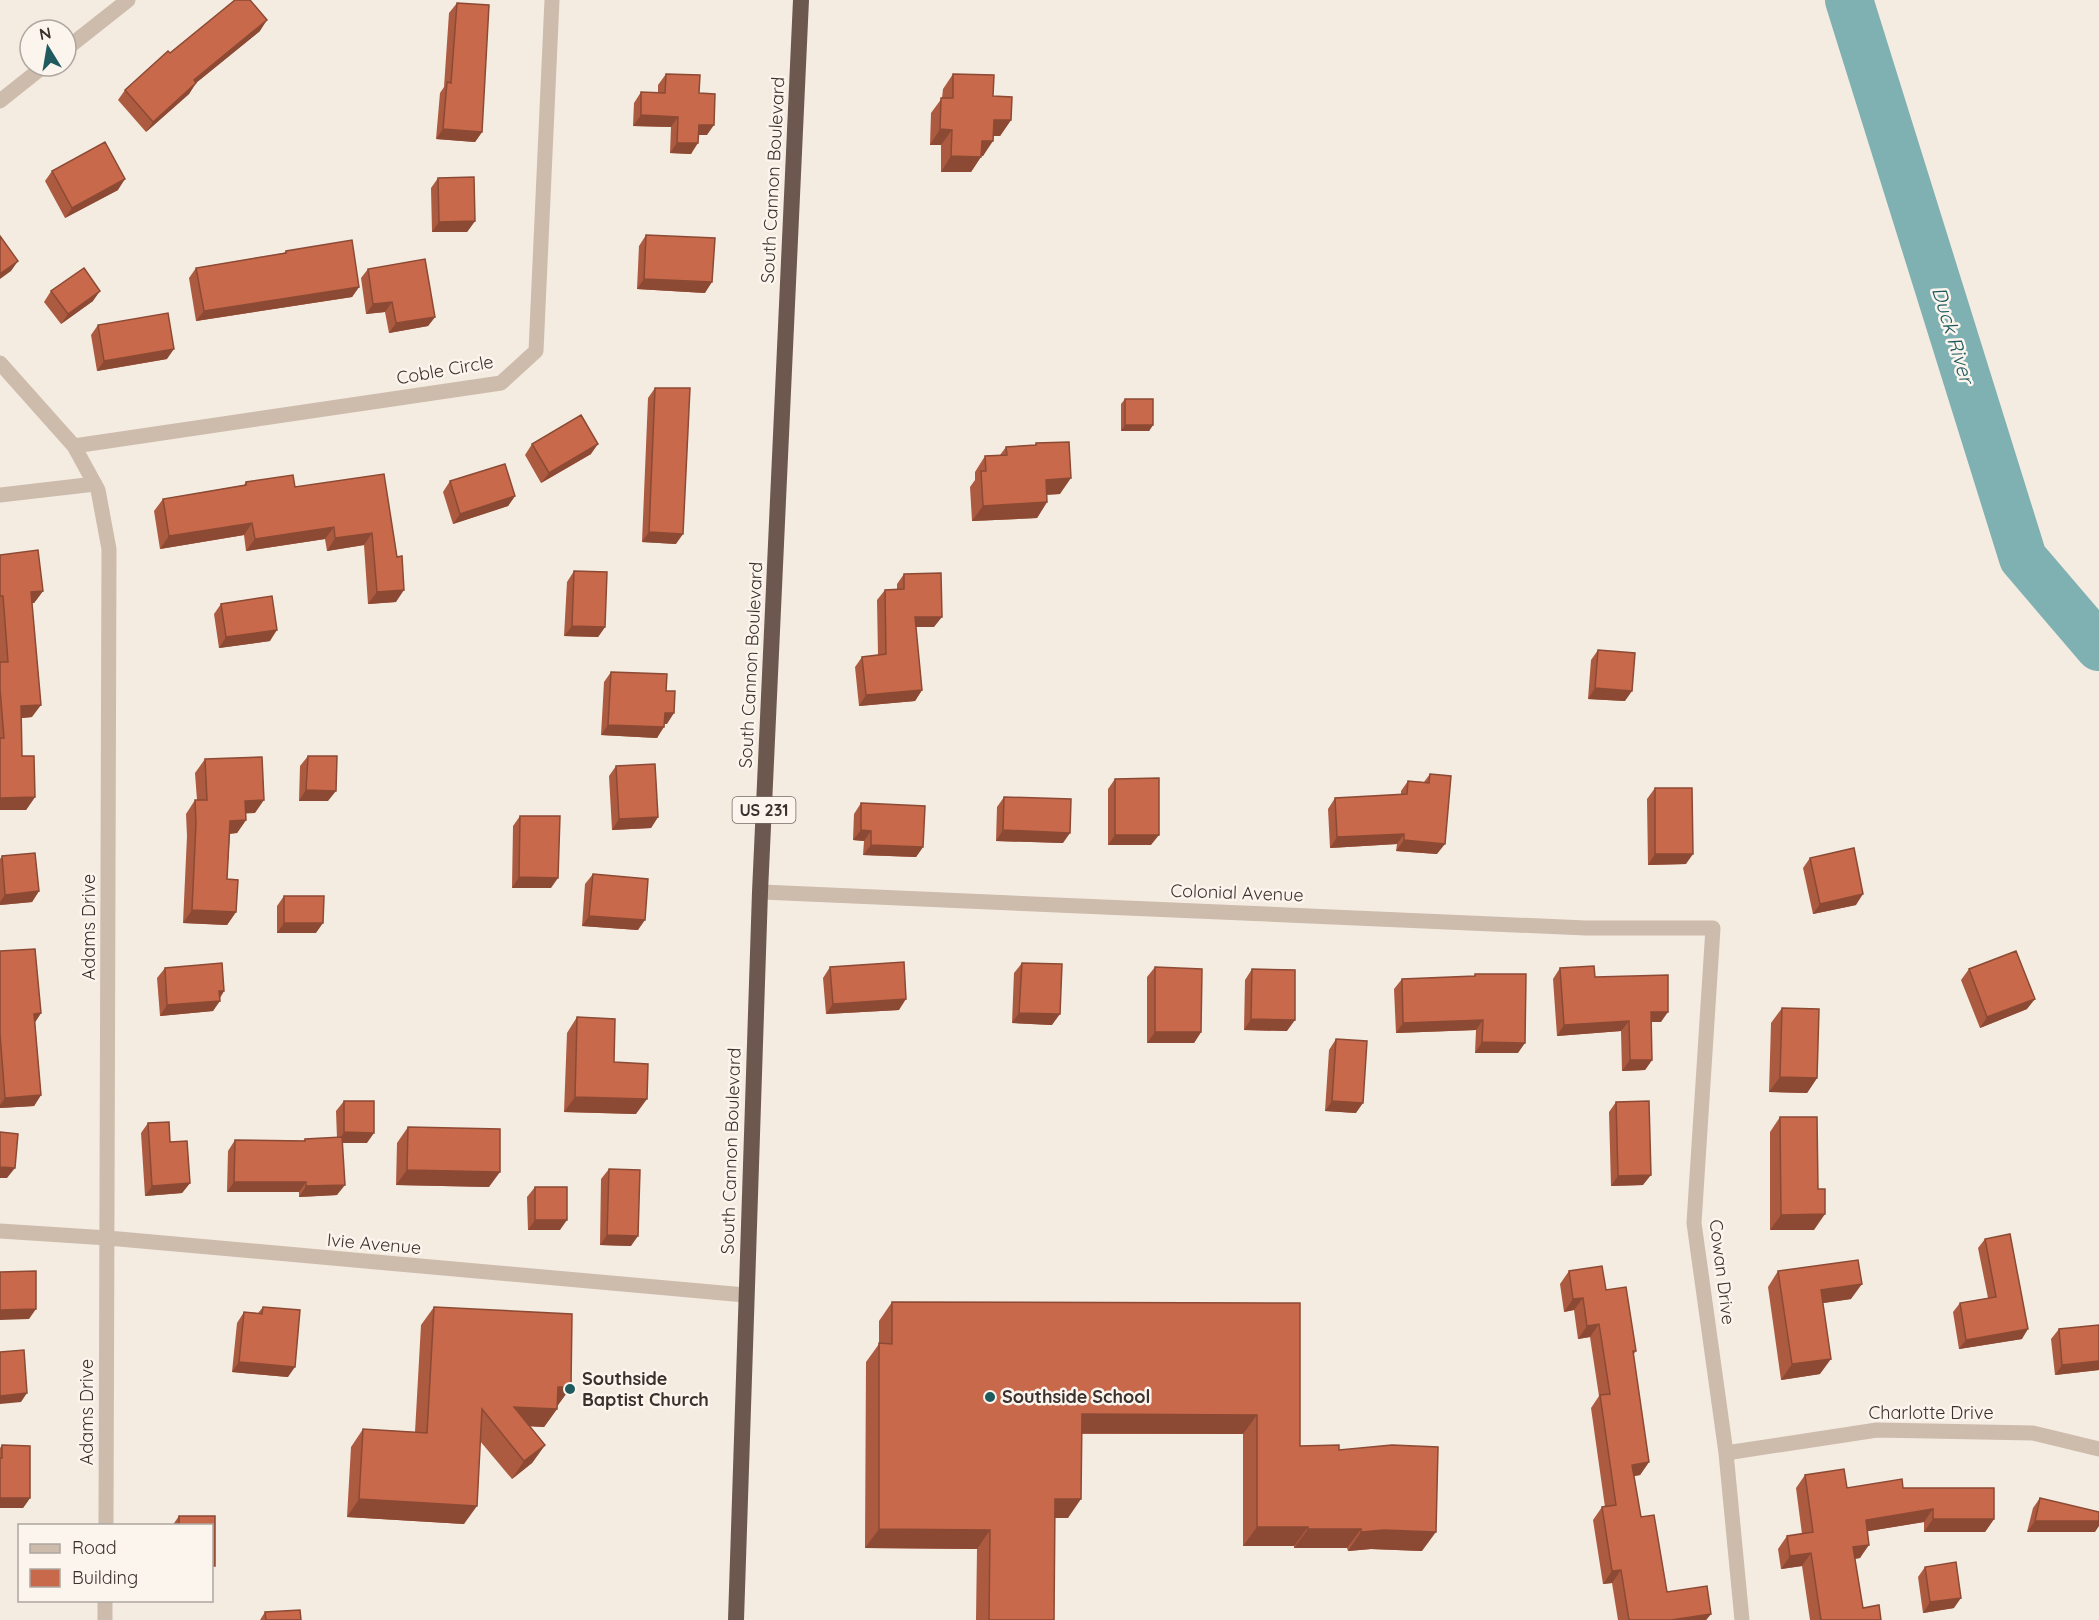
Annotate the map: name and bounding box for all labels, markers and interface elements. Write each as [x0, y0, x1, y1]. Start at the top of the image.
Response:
north arrow [18, 18, 78, 78]
text: N [37, 22, 53, 44]
street label: South Cannon Boulevard [756, 76, 789, 284]
water label: Duck River [1927, 284, 1981, 388]
street label: Coble Circle [395, 350, 495, 389]
street label: South Cannon Boulevard [734, 561, 767, 769]
road number: US 231 [732, 797, 795, 823]
street label: Adams Drive [77, 874, 100, 980]
street label: Colonial Avenue [1170, 879, 1304, 906]
street label: South Cannon Boulevard [715, 1047, 746, 1255]
street label: Cowan Drive [1705, 1218, 1740, 1326]
street label: Ivie Avenue [326, 1228, 422, 1259]
street label: Adams Drive [75, 1359, 98, 1465]
place label: Southside Baptist Church [582, 1367, 709, 1411]
marker: Southside Baptist Church [563, 1382, 577, 1396]
place label: Southside School [1002, 1385, 1150, 1408]
marker: Southside School [983, 1390, 997, 1404]
street label: Charlotte Drive [1868, 1401, 1994, 1424]
legend [18, 1524, 213, 1602]
text: Road [72, 1536, 117, 1559]
text: Building [72, 1566, 138, 1589]

